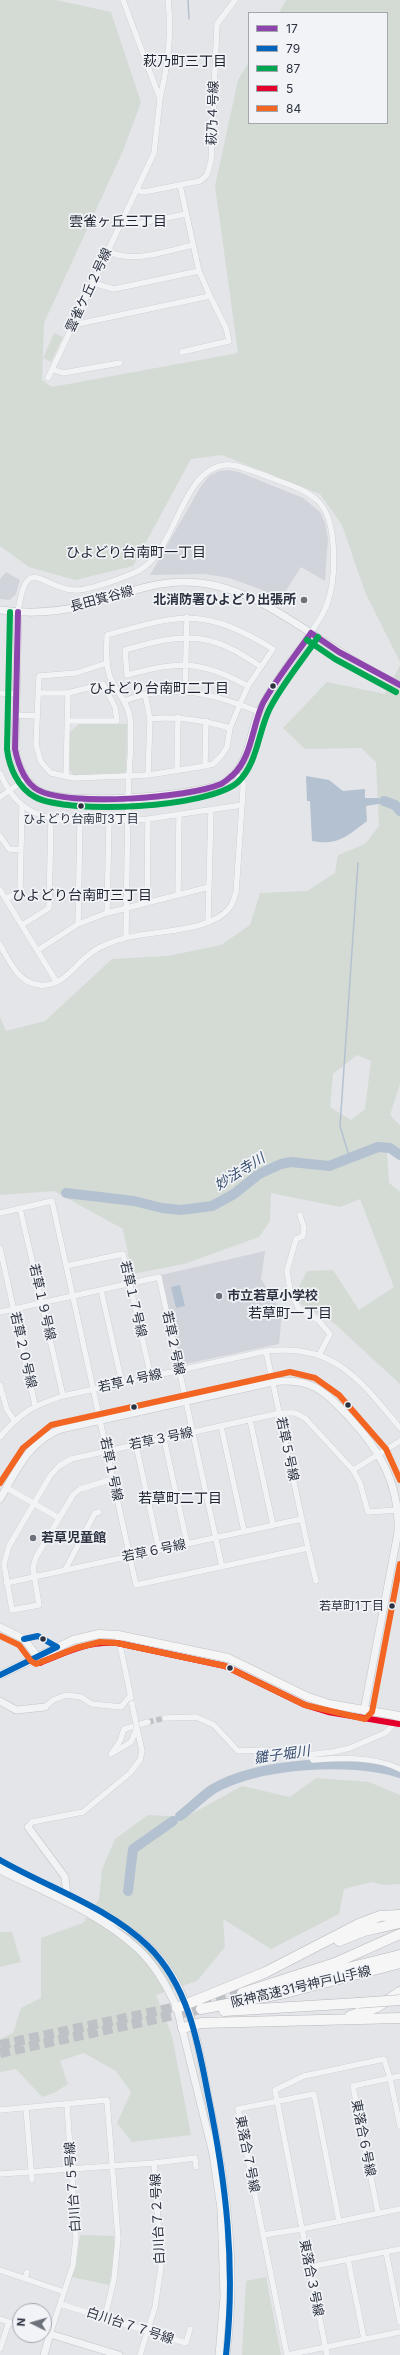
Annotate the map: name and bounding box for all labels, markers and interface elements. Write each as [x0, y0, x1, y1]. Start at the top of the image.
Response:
legend [248, 12, 388, 124]
text: 17 [286, 21, 298, 36]
text: 79 [286, 41, 300, 56]
district label: 萩乃町三丁目 [143, 54, 227, 70]
text: 87 [286, 61, 300, 76]
street label: 萩乃４号線 [204, 80, 222, 146]
text: 5 [286, 81, 293, 96]
text: 84 [286, 101, 301, 116]
district label: 雲雀ヶ丘三丁目 [69, 214, 167, 230]
street label: 雲雀ケ丘２号線 [63, 245, 115, 335]
district label: ひよどり台南町一丁目 [66, 545, 206, 561]
street label: 長田箕谷線 [69, 583, 135, 615]
place label: 北消防署ひよどり出張所 [153, 592, 296, 608]
marker: 北消防署ひよどり出張所 [299, 595, 309, 605]
district label: ひよどり台南町二丁目 [89, 681, 229, 697]
unlabelled marker [268, 681, 278, 691]
marker: ひよどり台南町3丁目 [76, 801, 86, 811]
place label: ひよどり台南町3丁目 [23, 812, 139, 826]
district label: ひよどり台南町三丁目 [12, 888, 152, 904]
water label: 妙法寺川 [212, 1150, 268, 1194]
street label: 若草１７号線 [117, 1259, 149, 1339]
street label: 若草１９号線 [26, 1262, 58, 1342]
place label: 市立若草小学校 [227, 1288, 318, 1304]
marker: 市立若草小学校 [214, 1291, 224, 1301]
district label: 若草町一丁目 [248, 1306, 332, 1322]
street label: 若草２０号線 [7, 1310, 39, 1390]
street label: 若草２号線 [159, 1310, 187, 1376]
street label: 若草４号線 [97, 1366, 163, 1396]
unlabelled marker [343, 1400, 353, 1410]
unlabelled marker [129, 1402, 139, 1412]
street label: 若草５号線 [273, 1416, 301, 1482]
street label: 若草３号線 [128, 1425, 194, 1453]
street label: 若草１号線 [97, 1436, 125, 1502]
district label: 若草町二丁目 [138, 1491, 222, 1507]
place label: 若草児童館 [41, 1530, 106, 1546]
marker: 若草児童館 [28, 1533, 38, 1543]
street label: 若草６号線 [121, 1537, 187, 1565]
place label: 若草町1丁目 [319, 1599, 384, 1613]
marker: 若草町1丁目 [387, 1601, 397, 1611]
unlabelled marker [38, 1634, 48, 1644]
unlabelled marker [225, 1663, 235, 1673]
water label: 雛子堀川 [253, 1743, 311, 1767]
street label: 阪神高速31号神戸山手線 [229, 1963, 373, 2011]
street label: 東落合６号線 [348, 2098, 378, 2178]
street label: 東落合７号線 [232, 2114, 262, 2194]
street label: 白川台７５号線 [62, 2141, 84, 2233]
street label: 白川台７２号線 [148, 2173, 168, 2265]
street label: 東落合３号線 [296, 2238, 326, 2318]
north arrow [12, 2303, 52, 2343]
street label: 白川台７７号線 [84, 2305, 176, 2347]
text: N [14, 2317, 28, 2327]

